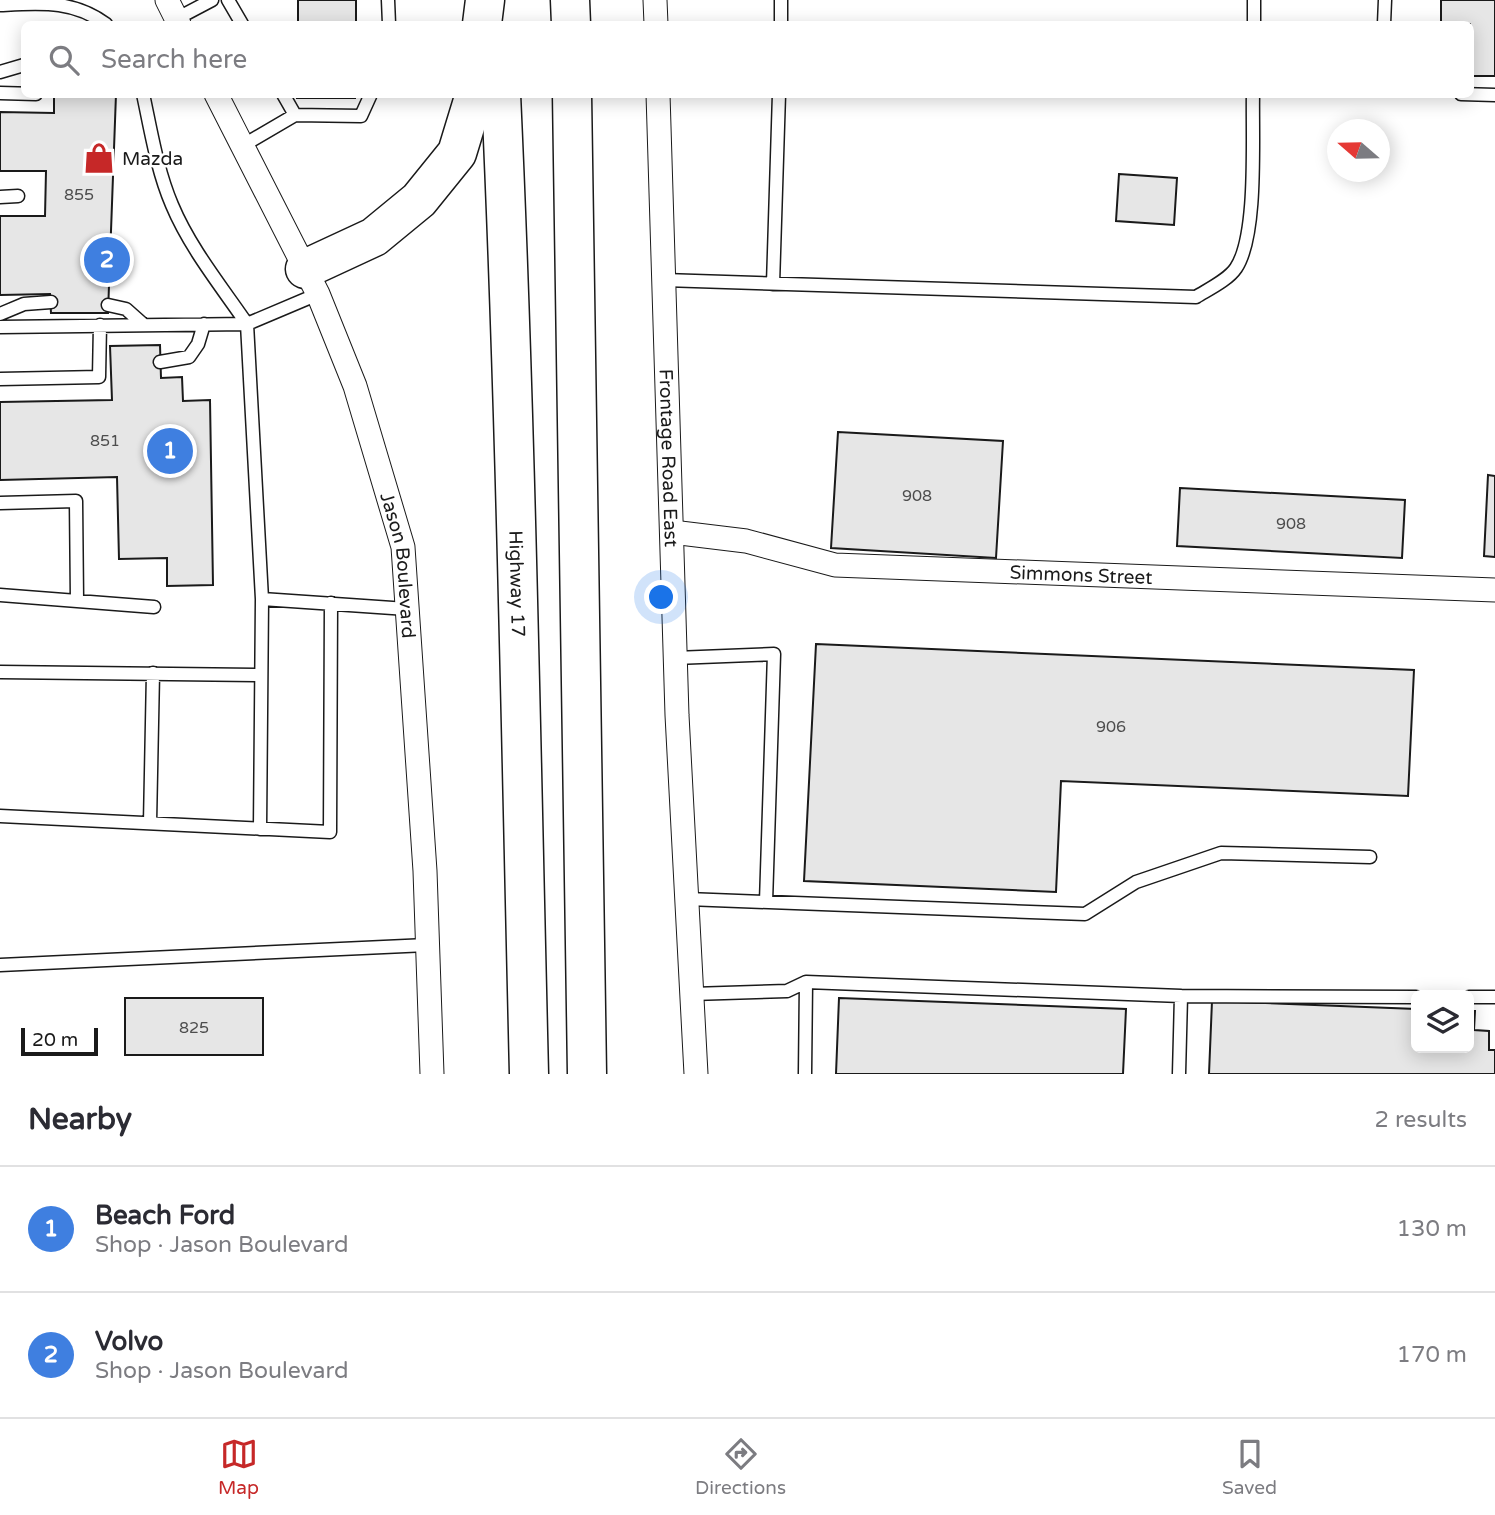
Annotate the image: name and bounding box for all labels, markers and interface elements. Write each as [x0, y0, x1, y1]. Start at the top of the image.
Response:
search box [21, 21, 1474, 98]
icon: search [45, 41, 83, 79]
text: Search here [101, 44, 247, 75]
north arrow [1327, 119, 1390, 182]
shop icon: Mazda [82, 141, 116, 175]
place label: Mazda [122, 148, 183, 170]
house number: 855 [64, 185, 94, 205]
pin: 2 [84, 234, 130, 286]
street label: Frontage Road East [654, 368, 682, 547]
pin: 1 [147, 425, 193, 477]
house number: 851 [90, 431, 120, 451]
house number: 908 [902, 486, 932, 506]
street label: Jason Boulevard [375, 490, 419, 639]
house number: 908 [1276, 514, 1306, 534]
street label: Highway 17 [504, 530, 529, 637]
street label: Simmons Street [1009, 562, 1153, 589]
your location [644, 580, 678, 614]
house number: 906 [1096, 717, 1126, 737]
map controls [1411, 990, 1474, 1053]
button: layers [1411, 990, 1474, 1053]
house number: 825 [179, 1018, 209, 1038]
scale bar [21, 1025, 98, 1057]
text: 20 m [32, 1029, 78, 1051]
text: Nearby [28, 1101, 132, 1138]
text: 2 results [1374, 1106, 1467, 1134]
text: Beach Ford [95, 1200, 235, 1231]
text: 1 [44, 1215, 58, 1243]
text: 130 m [1397, 1215, 1467, 1243]
text: Shop · Jason Boulevard [95, 1231, 348, 1259]
text: Volvo [95, 1326, 163, 1357]
text: 2 [44, 1341, 58, 1369]
text: 170 m [1397, 1341, 1467, 1369]
text: Shop · Jason Boulevard [95, 1357, 348, 1385]
tab: Map [218, 1435, 259, 1499]
tab: Directions [695, 1435, 786, 1499]
tab: Saved [1222, 1435, 1277, 1499]

